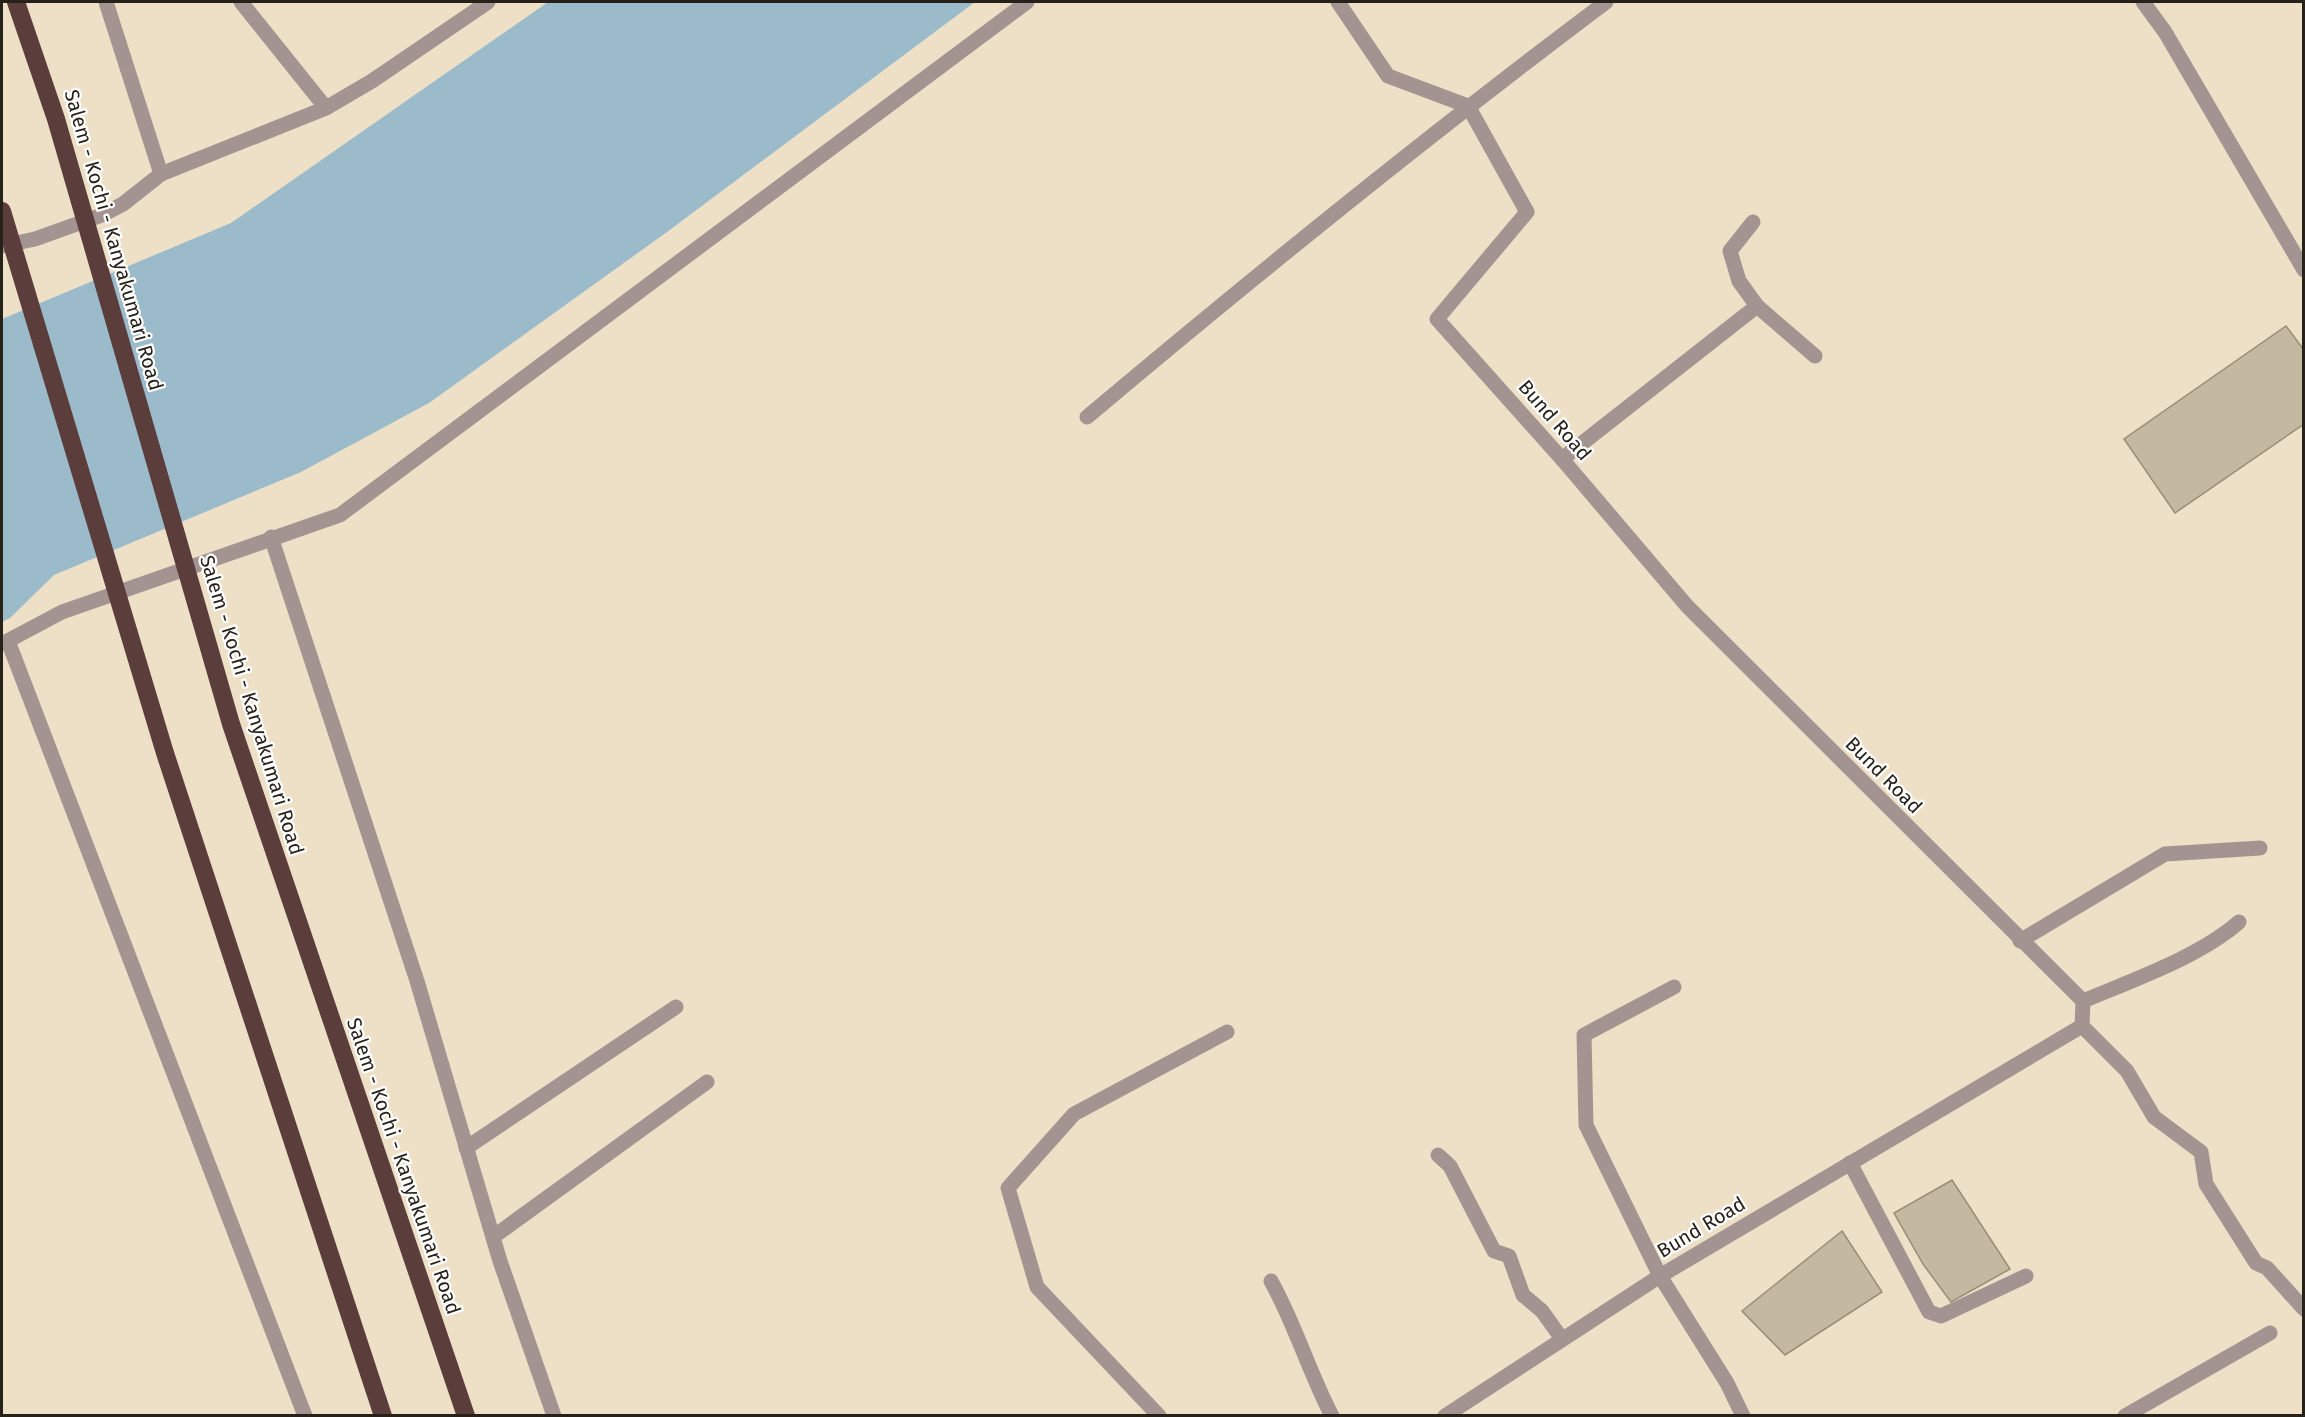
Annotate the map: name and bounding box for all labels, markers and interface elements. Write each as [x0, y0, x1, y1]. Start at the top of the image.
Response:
street label: Salem - Kochi - Kanyakumari Road [59, 87, 169, 393]
street label: Bund Road [1513, 375, 1597, 465]
street label: Salem - Kochi - Kanyakumari Road [195, 552, 309, 858]
street label: Bund Road [1841, 732, 1927, 818]
street label: Salem - Kochi - Kanyakumari Road [342, 1015, 466, 1317]
street label: Bund Road [1652, 1191, 1750, 1263]

